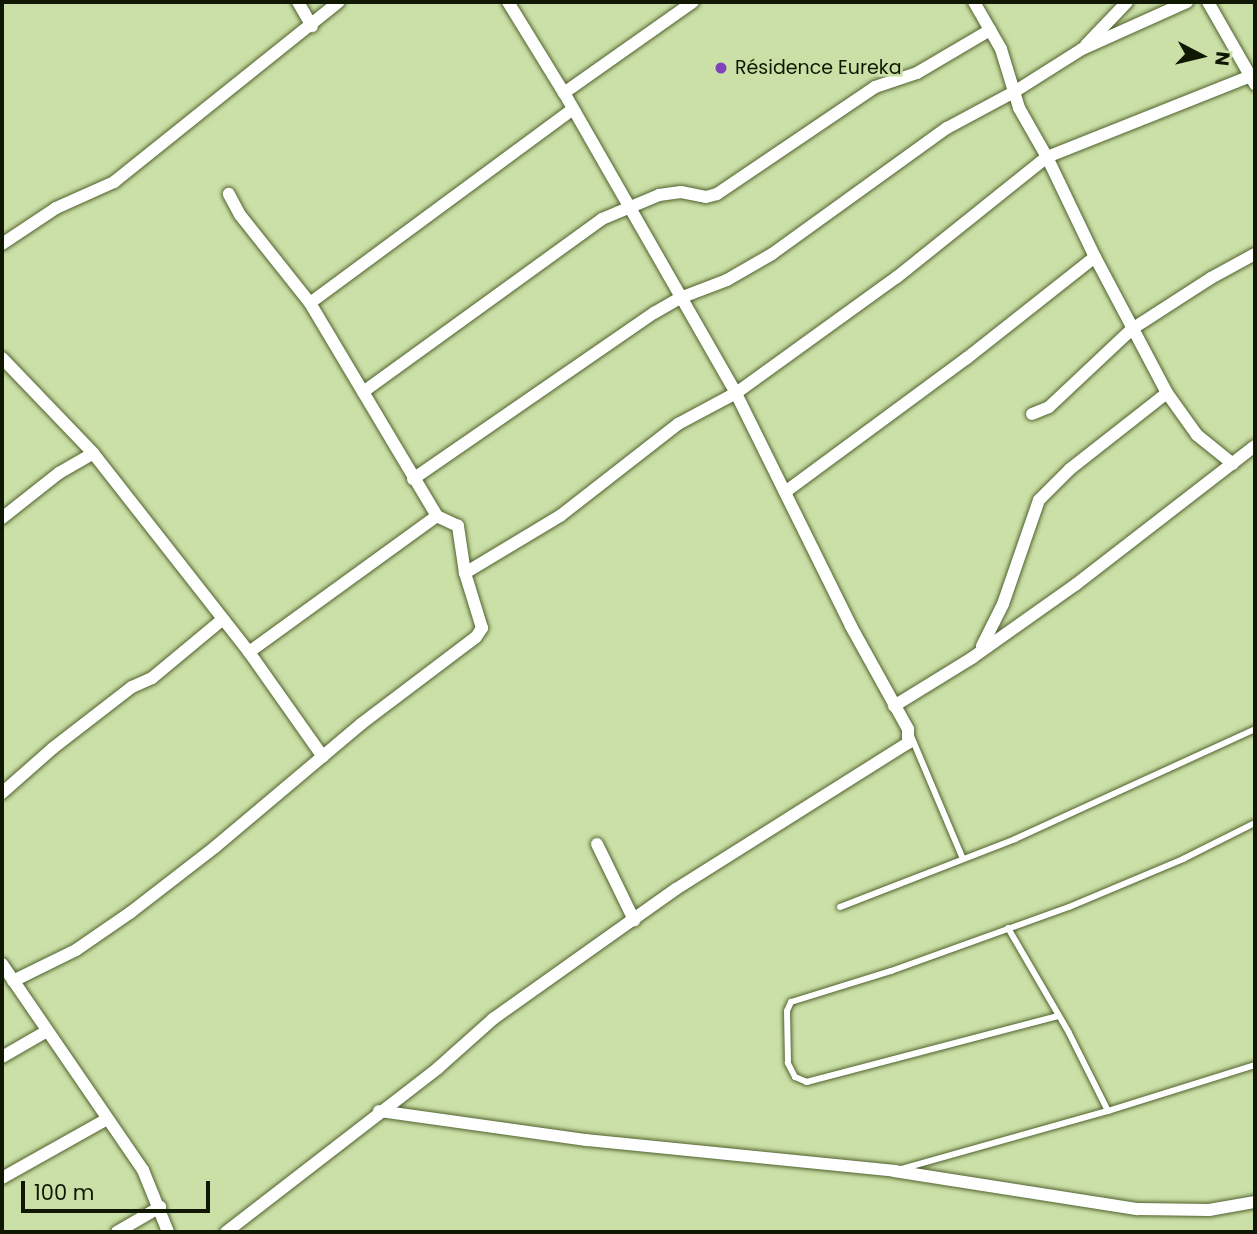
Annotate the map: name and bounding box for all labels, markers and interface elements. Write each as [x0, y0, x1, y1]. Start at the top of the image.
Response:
north arrow [1166, 21, 1236, 91]
text: N [1208, 50, 1237, 67]
place label: Résidence Eureka [735, 57, 901, 79]
marker: Résidence Eureka [713, 60, 729, 76]
scale bar [24, 1168, 214, 1212]
text: 100 m [34, 1178, 94, 1207]

